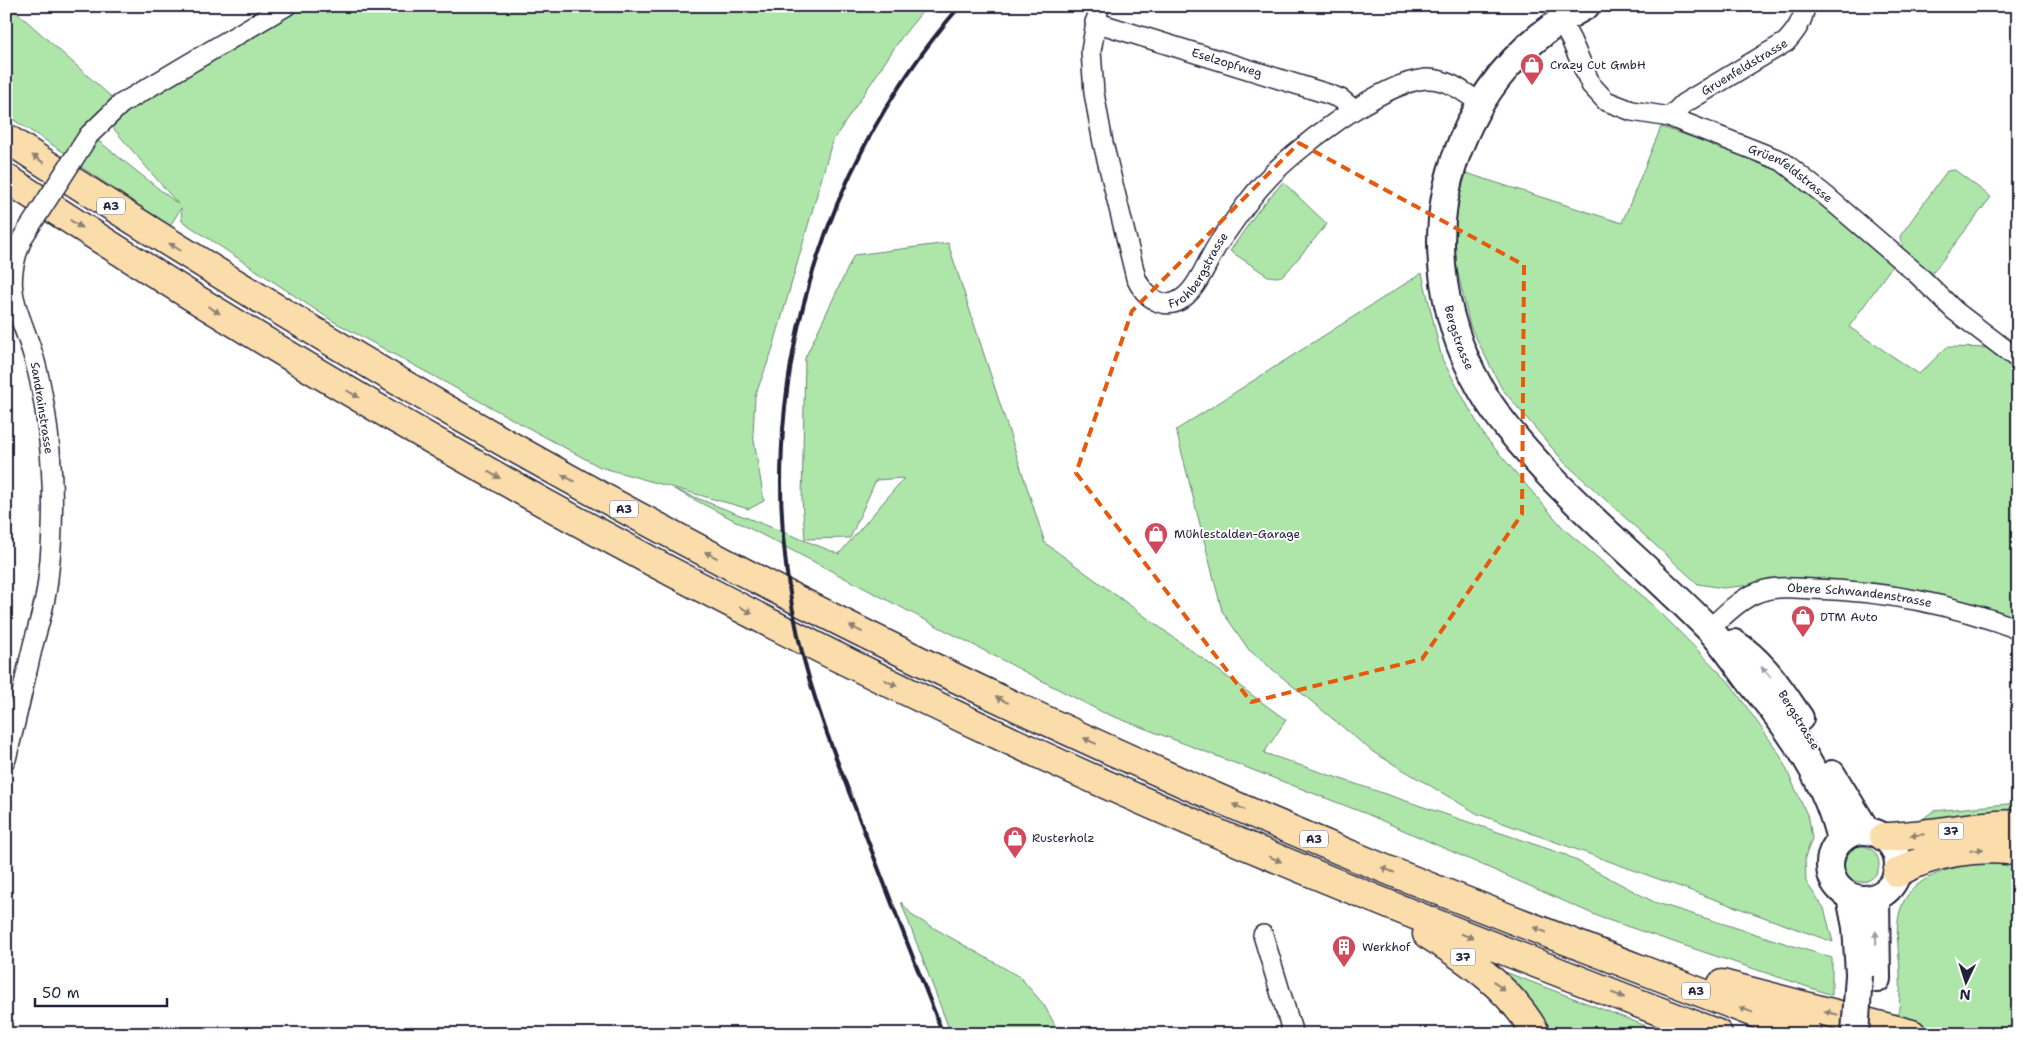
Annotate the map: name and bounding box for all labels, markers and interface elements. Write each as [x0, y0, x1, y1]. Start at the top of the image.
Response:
street label: Gruenfeldstrasse [1698, 35, 1791, 99]
street label: Eselzopfweg [1190, 44, 1264, 81]
shop icon: Crazy Cut GmbH [1519, 52, 1545, 86]
place label: Crazy Cut GmbH [1550, 57, 1646, 73]
street label: Grüenfeldstrasse [1746, 140, 1836, 206]
one-way arrow [31, 154, 44, 164]
road number: A3 [97, 198, 125, 215]
one-way arrow [70, 219, 83, 229]
street label: Frohbergstrasse [1167, 229, 1232, 312]
one-way arrow [168, 242, 181, 251]
street label: Bergstrasse [1440, 304, 1478, 373]
one-way arrow [207, 306, 220, 315]
street label: Sandrainstrasse [27, 361, 57, 455]
one-way arrow [346, 390, 361, 398]
one-way arrow [487, 471, 501, 479]
one-way arrow [561, 474, 575, 482]
road number: A3 [610, 500, 638, 518]
shop icon: Mühlestalden-Garage [1143, 521, 1169, 555]
place label: Mühlestalden-Garage [1174, 526, 1301, 542]
one-way arrow [704, 551, 718, 559]
street label: Obere Schwandenstrasse [1787, 580, 1934, 611]
shop icon: DTM Auto [1790, 604, 1816, 638]
one-way arrow [739, 606, 753, 614]
place label: DTM Auto [1820, 609, 1878, 625]
one-way arrow [849, 625, 863, 633]
one-way arrow [1760, 665, 1771, 678]
one-way arrow [884, 679, 898, 687]
street label: Bergstrasse [1774, 687, 1824, 753]
one-way arrow [995, 696, 1009, 704]
one-way arrow [1083, 737, 1097, 745]
one-way arrow [1232, 803, 1246, 811]
road number: 37 [1938, 822, 1964, 839]
shop icon: Rusterholz [1002, 825, 1028, 859]
place label: Rusterholz [1032, 830, 1095, 846]
road number: A3 [1300, 831, 1328, 848]
one-way arrow [1909, 831, 1925, 839]
one-way arrow [1969, 846, 1985, 854]
one-way arrow [1268, 855, 1282, 863]
one-way arrow [1381, 866, 1396, 874]
one-way arrow [1532, 926, 1547, 933]
one-way arrow [1871, 930, 1879, 946]
one-way arrow [1460, 933, 1474, 941]
building icon: Werkhof [1331, 934, 1357, 968]
place label: Werkhof [1362, 939, 1411, 955]
road number: 37 [1450, 949, 1476, 966]
north arrow [1942, 958, 1992, 1008]
scale bar [35, 975, 168, 1007]
one-way arrow [1493, 980, 1505, 992]
road number: A3 [1682, 982, 1710, 999]
text: 50 m [42, 983, 80, 1003]
text: N [1959, 986, 1971, 1004]
one-way arrow [1611, 992, 1625, 1000]
one-way arrow [1738, 1006, 1753, 1014]
one-way arrow [1823, 1009, 1838, 1017]

